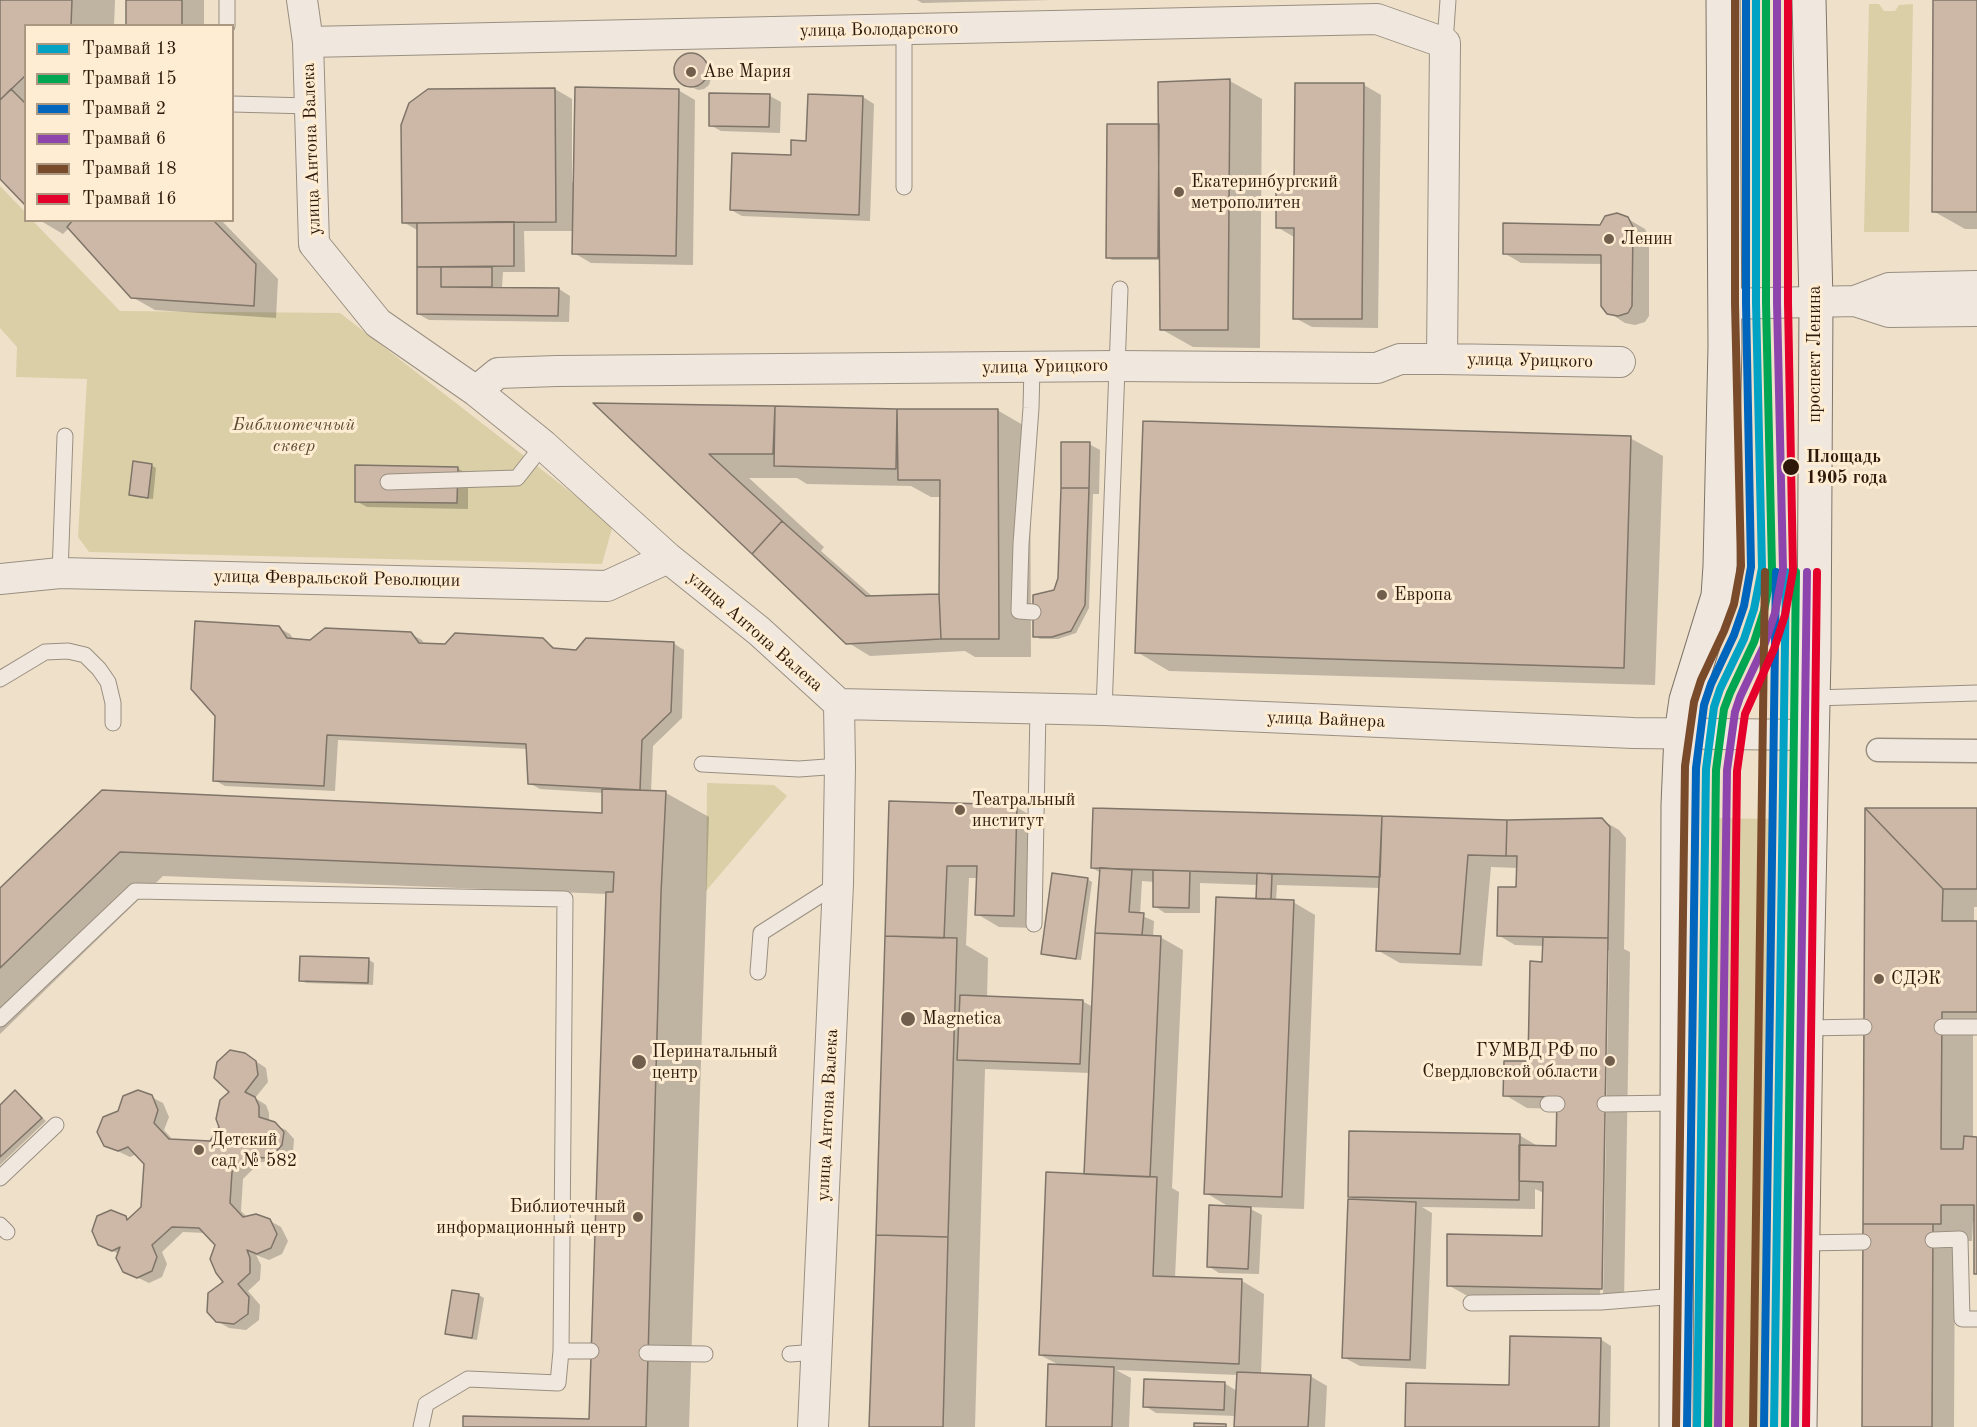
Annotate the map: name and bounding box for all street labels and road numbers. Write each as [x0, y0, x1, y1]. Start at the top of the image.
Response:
street label: улица Володарского [800, 18, 958, 42]
street label: улица Антона Валека [298, 62, 326, 236]
street label: проспект Ленина [1804, 285, 1826, 423]
street label: улица Урицкого [1467, 349, 1593, 373]
street label: улица Урицкого [982, 355, 1108, 379]
street label: улица Февральской Революции [213, 566, 461, 592]
street label: улица Антона Валека [683, 567, 827, 697]
street label: улица Вайнера [1266, 707, 1386, 733]
street label: улица Антона Валека [813, 1028, 843, 1202]

